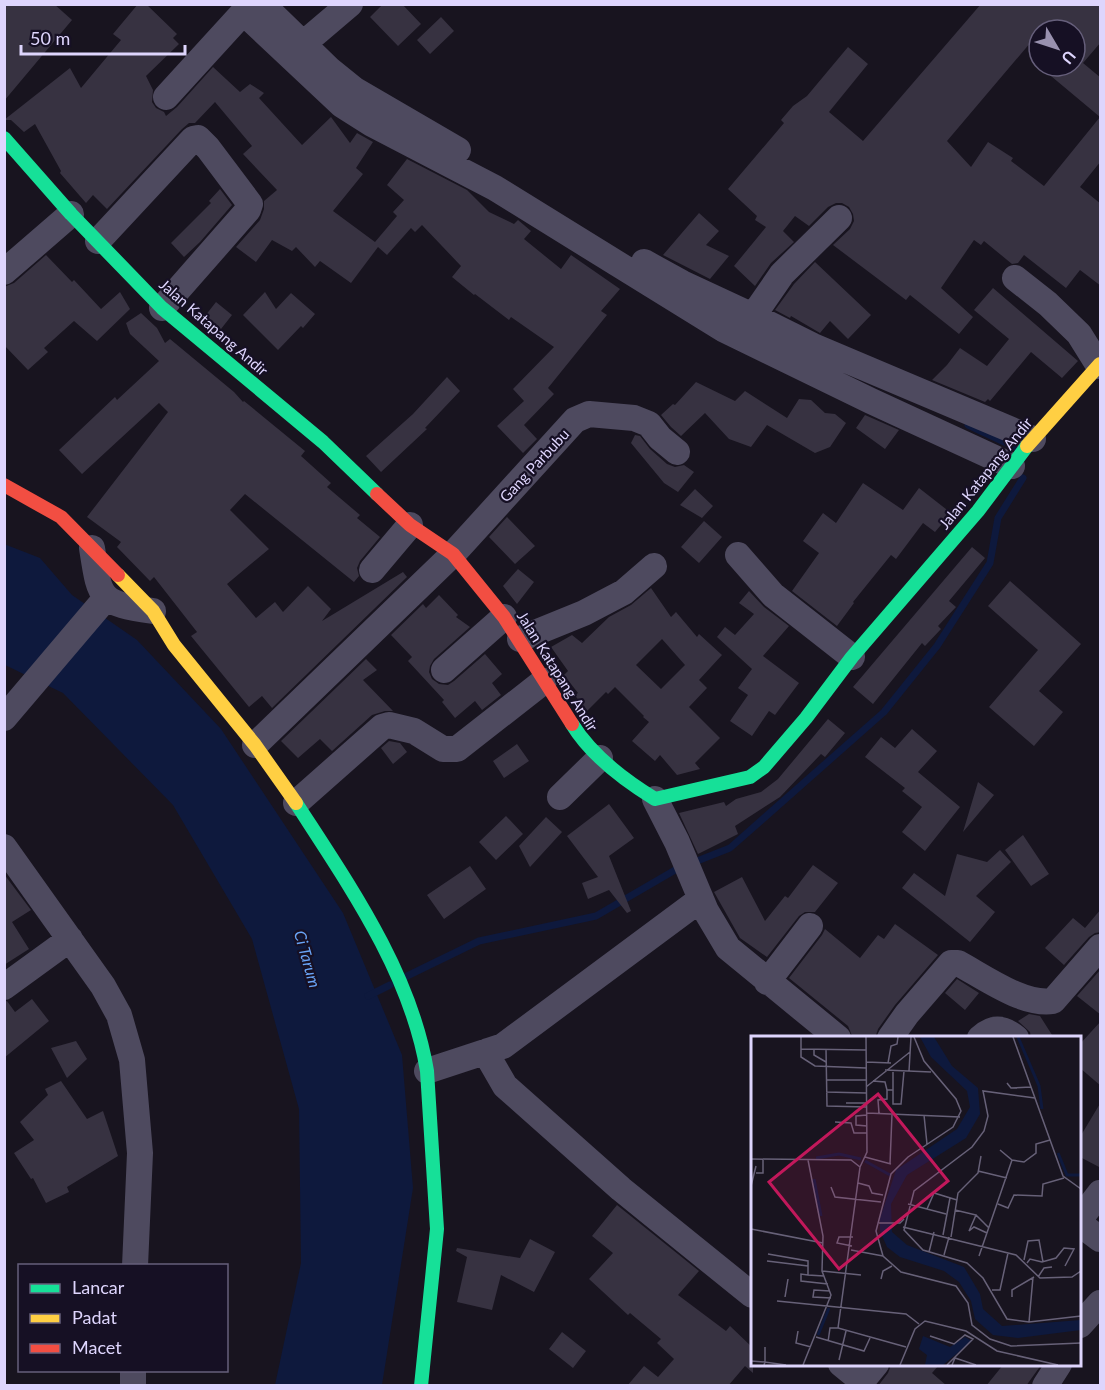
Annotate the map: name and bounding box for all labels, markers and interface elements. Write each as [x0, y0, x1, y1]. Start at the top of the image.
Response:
scale bar [21, 18, 184, 56]
north arrow [1027, 18, 1087, 78]
text: 50 m [30, 27, 70, 49]
text: U [1058, 47, 1080, 68]
street label: Jalan Katapang Andir [156, 275, 272, 379]
street label: Jalan Katapang Andir [935, 413, 1036, 532]
street label: Gang Parbubu [496, 425, 572, 505]
street label: Jalan Katapang Andir [514, 608, 603, 735]
water label: Ci Tarum [291, 928, 325, 990]
inset map [751, 1036, 1081, 1366]
legend [18, 1264, 228, 1372]
text: Lancar [72, 1276, 125, 1298]
text: Padat [72, 1306, 117, 1328]
text: Macet [72, 1336, 122, 1358]

